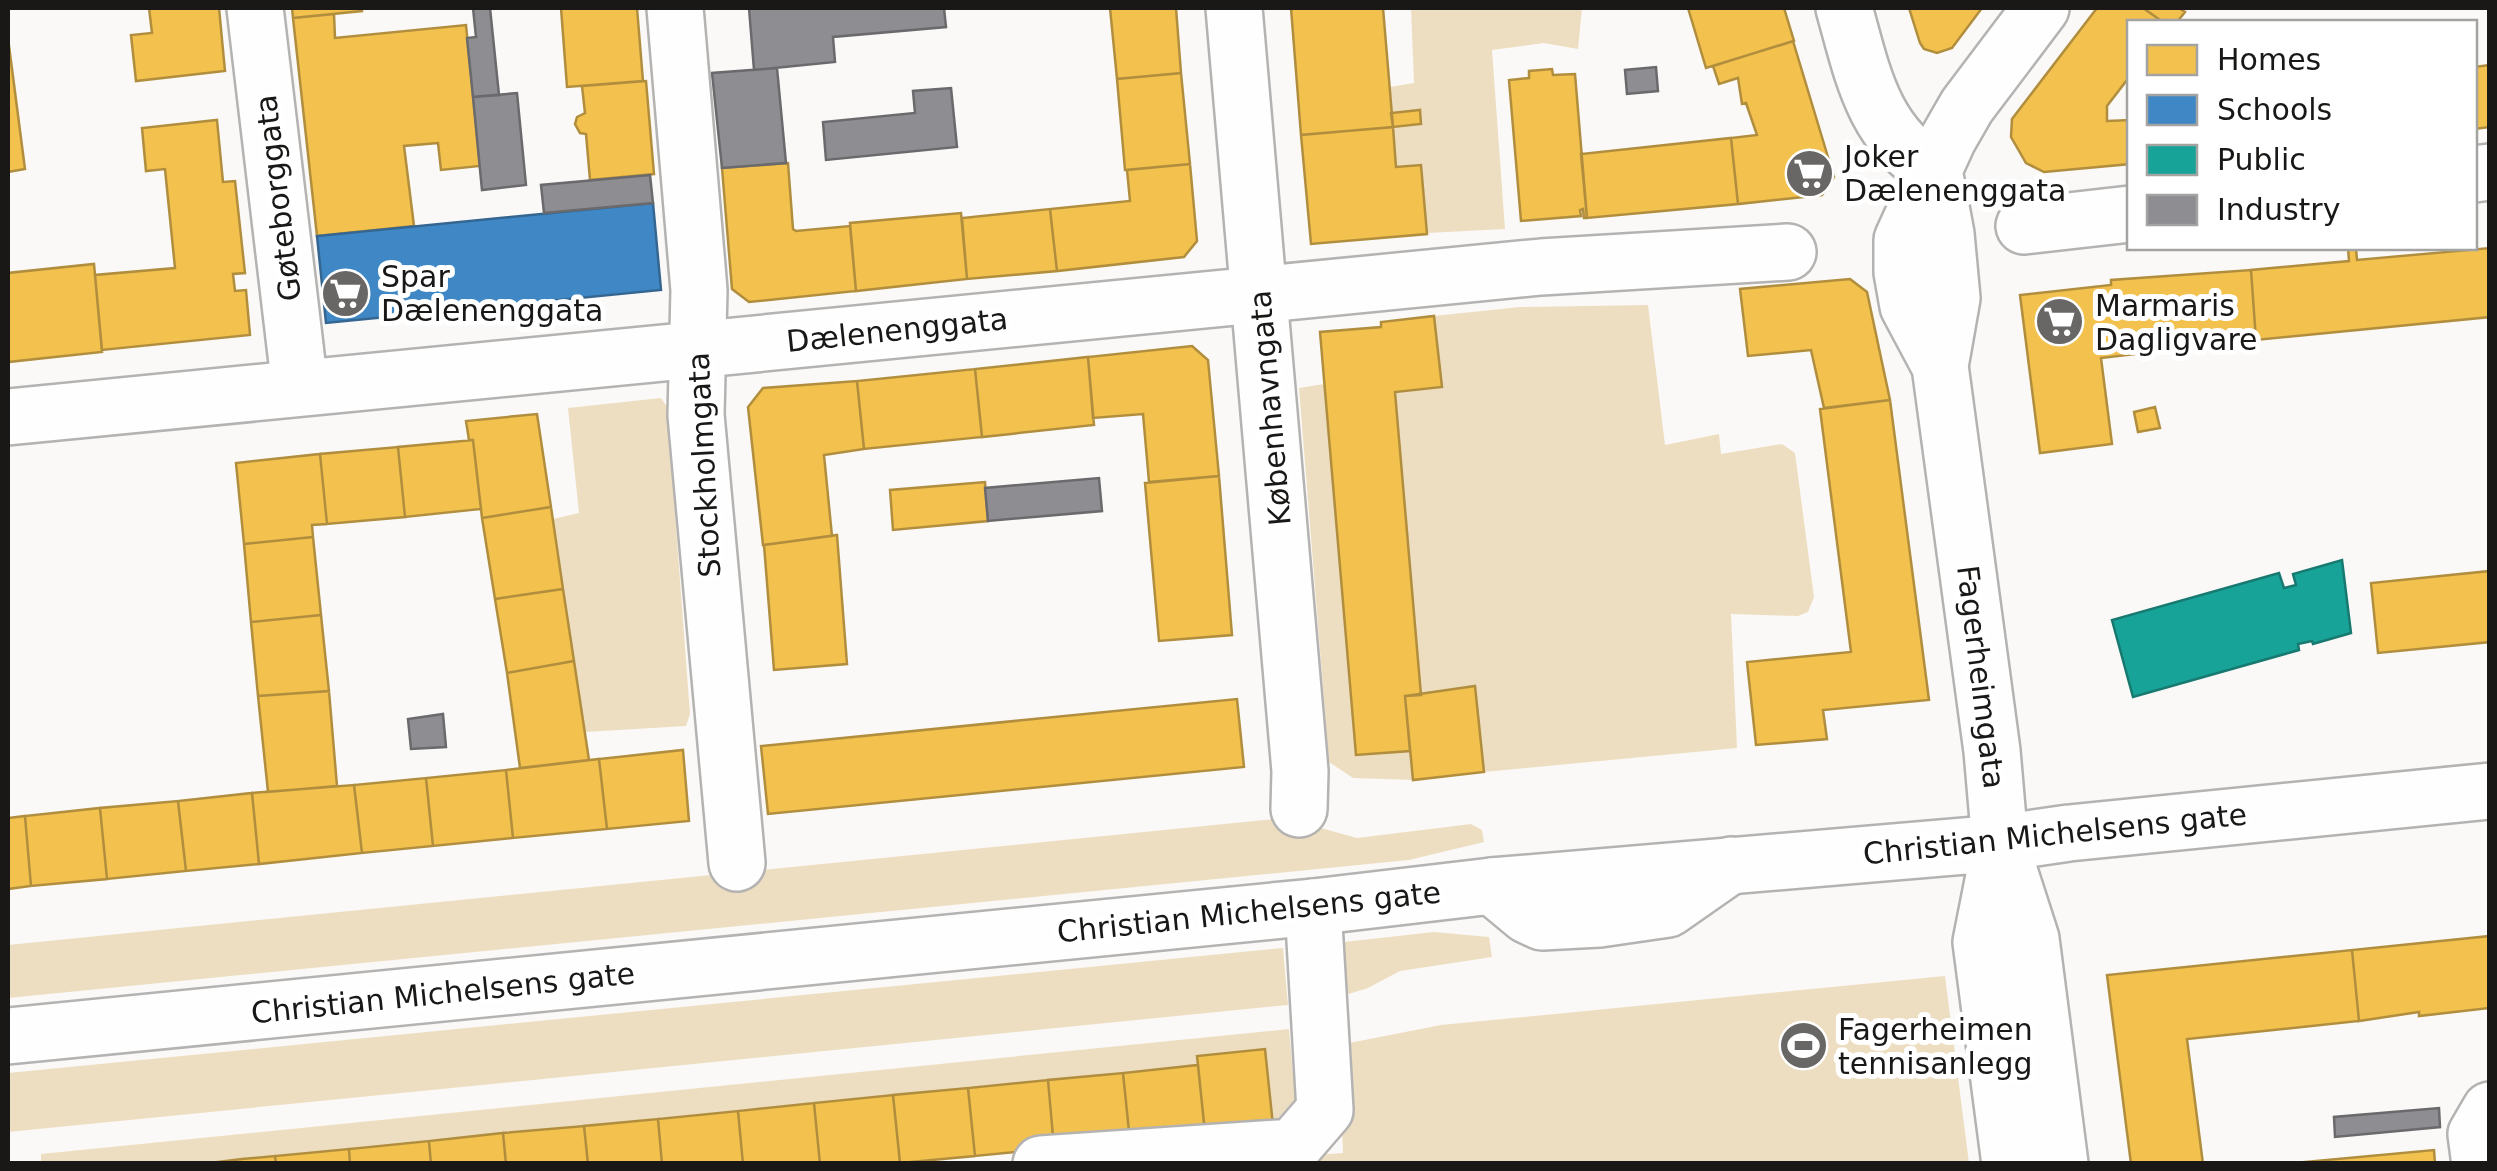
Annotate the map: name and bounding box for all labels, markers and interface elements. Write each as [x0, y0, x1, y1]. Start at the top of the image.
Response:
legend [2127, 20, 2477, 250]
text: Homes [2217, 42, 2321, 77]
text: Schools [2217, 92, 2332, 127]
street label: Gøteborggata [248, 93, 308, 303]
place label: Joker Dælenenggata [1842, 139, 2066, 208]
text: Public [2217, 142, 2306, 177]
supermarket icon: Joker Dælenenggata [1783, 147, 1835, 199]
text: Industry [2217, 192, 2340, 227]
place label: Spar Dælenenggata [381, 259, 603, 328]
supermarket icon: Spar Dælenenggata [320, 267, 372, 319]
place label: Marmaris Dagligvare [2095, 288, 2258, 357]
street label: Københavngata [1242, 289, 1298, 527]
supermarket icon: Marmaris Dagligvare [2034, 296, 2086, 348]
street label: Dælenenggata [785, 301, 1009, 359]
street label: Stockholmgata [681, 351, 727, 579]
street label: Fagerheimgata [1950, 563, 2012, 791]
street label: Christian Michelsens gate [1861, 796, 2249, 872]
street label: Christian Michelsens gate [1055, 874, 1443, 950]
street label: Christian Michelsens gate [249, 955, 637, 1031]
place label: Fagerheimen tennisanlegg [1838, 1012, 2033, 1081]
sports icon: Fagerheimen tennisanlegg [1777, 1020, 1829, 1072]

